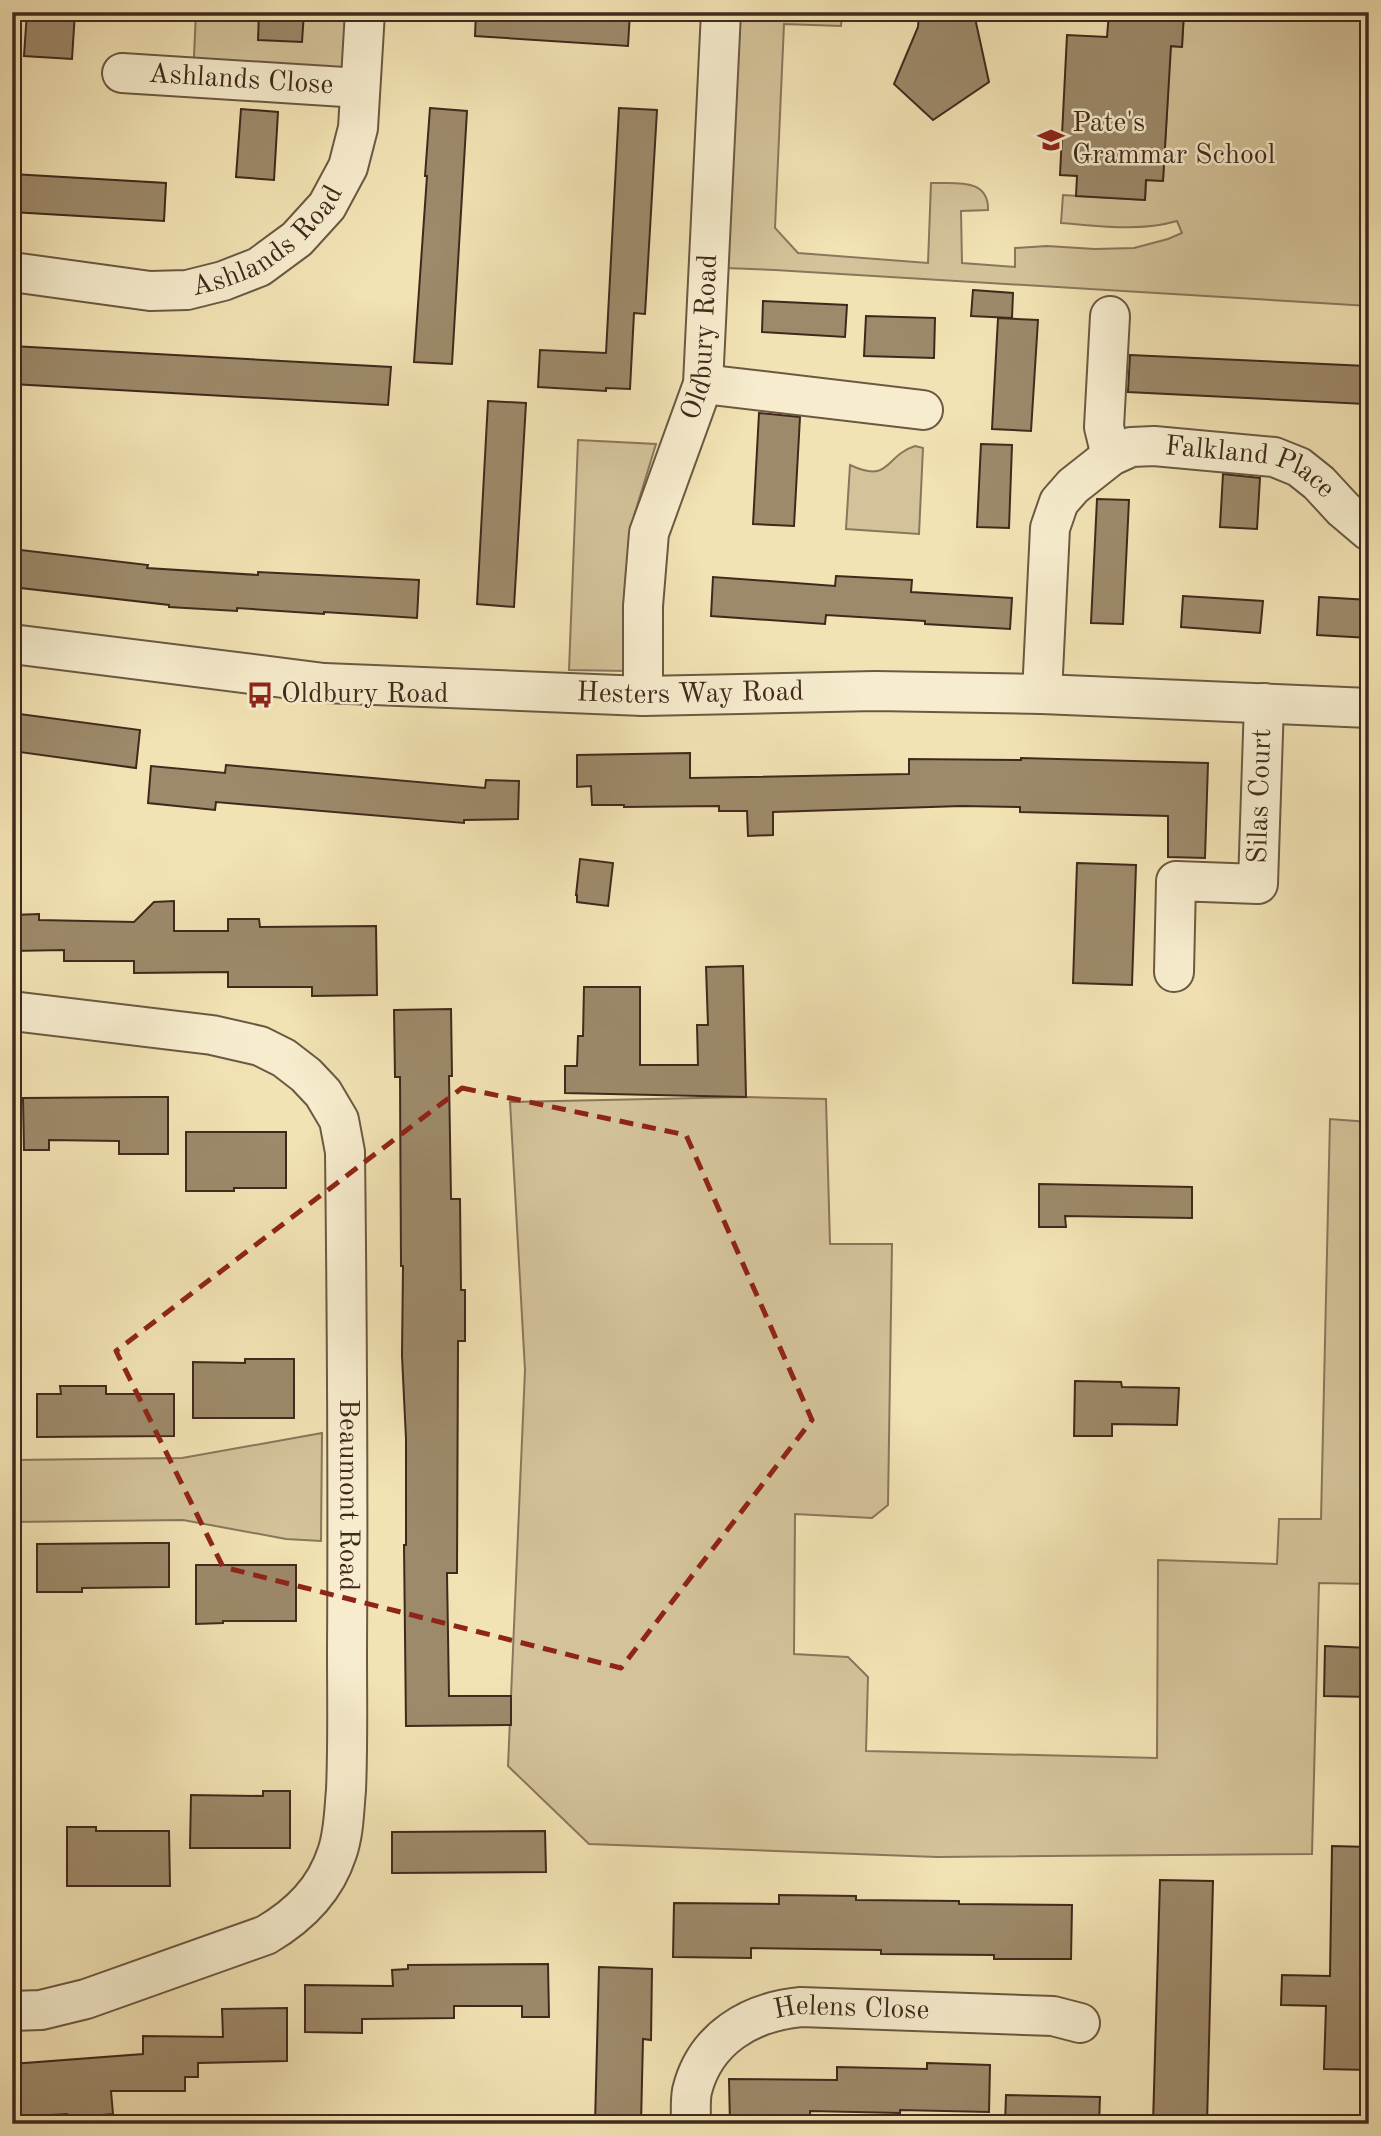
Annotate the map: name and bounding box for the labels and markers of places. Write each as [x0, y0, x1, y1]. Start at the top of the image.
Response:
place label: Pate's Grammar School [1072, 110, 1275, 170]
school or university icon: Pate's Grammar School [1036, 125, 1066, 155]
bus stop icon: Oldbury Road [245, 680, 275, 710]
place label: Oldbury Road [281, 681, 449, 709]

